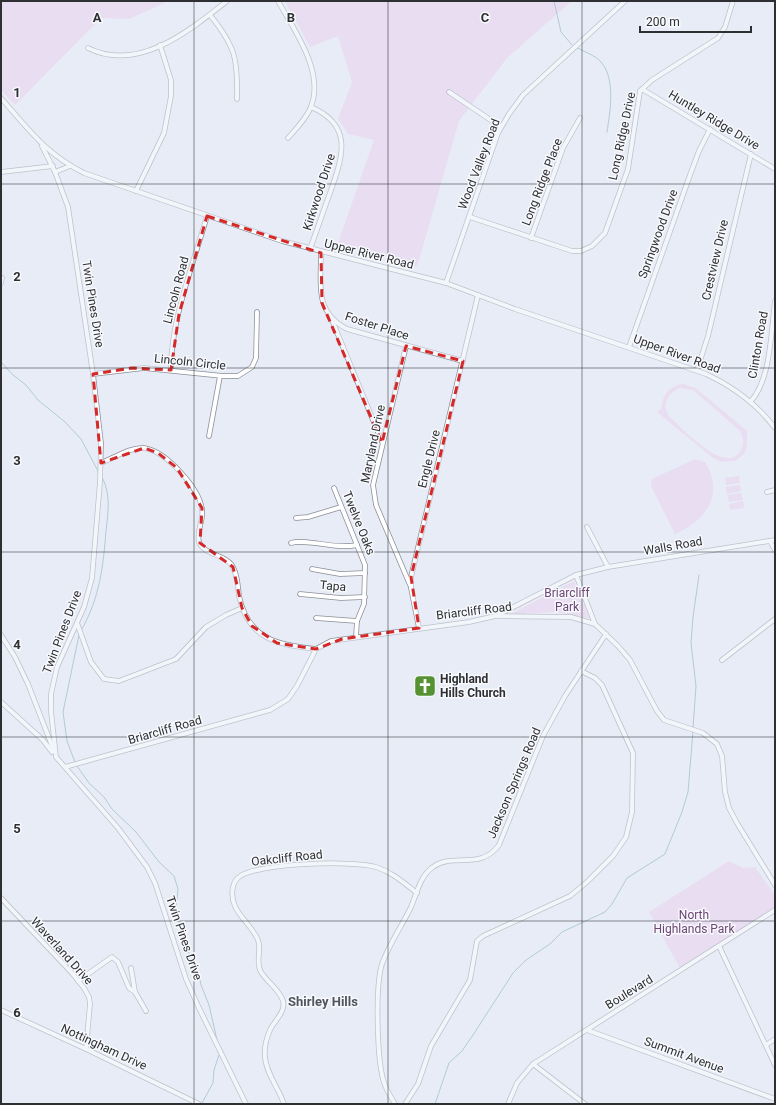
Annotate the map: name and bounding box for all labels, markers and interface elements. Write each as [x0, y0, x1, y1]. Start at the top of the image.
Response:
scale bar [640, 8, 751, 34]
text: A [93, 10, 102, 25]
text: B [287, 10, 295, 25]
text: C [481, 10, 490, 25]
text: 200 m [646, 15, 680, 29]
text: 1 [13, 85, 21, 100]
street label: Huntley Ridge Drive [666, 87, 762, 153]
street label: Long Ridge Drive [606, 91, 638, 181]
street label: Wood Valley Road [455, 117, 503, 211]
street label: Long Ridge Place [519, 136, 565, 228]
street label: Kirkwood Drive [300, 152, 338, 232]
street label: Springwood Drive [635, 188, 681, 280]
street label: Crestview Drive [699, 218, 731, 302]
street label: Upper River Road [323, 236, 415, 272]
street label: Lincoln Road [160, 255, 192, 325]
street label: Twin Pines Drive [79, 259, 107, 349]
text: 2 [13, 269, 21, 284]
street label: Foster Place [343, 309, 411, 343]
street label: Clinton Road [745, 310, 771, 380]
street label: Upper River Road [632, 332, 722, 376]
street label: Lincoln Circle [154, 351, 226, 373]
street label: Maryland Drive [358, 404, 388, 484]
street label: Engle Drive [415, 428, 443, 490]
text: 3 [13, 453, 21, 468]
street label: Twelve Oaks [340, 489, 378, 557]
street label: Walls Road [642, 534, 704, 558]
street label: Tapa [319, 578, 347, 594]
park label: Briarcliff Park [544, 586, 591, 614]
street label: Twin Pines Drive [40, 588, 84, 676]
street label: Briarcliff Road [435, 599, 513, 623]
text: 4 [13, 637, 21, 652]
place label: Highland Hills Church [440, 672, 506, 700]
church icon: Highland Hills Church [412, 673, 438, 699]
street label: Briarcliff Road [127, 713, 203, 747]
street label: Jackson Springs Road [484, 725, 544, 841]
text: 5 [13, 821, 21, 836]
street label: Oakcliff Road [251, 847, 323, 869]
street label: Twin Pines Drive [163, 894, 205, 982]
park label: North Highlands Park [653, 908, 735, 936]
street label: Waverland Drive [28, 914, 96, 988]
street label: Boulevard [603, 972, 655, 1012]
district label: Shirley Hills [288, 994, 358, 1009]
text: 6 [13, 1005, 21, 1020]
street label: Nottingham Drive [59, 1021, 149, 1073]
street label: Summit Avenue [642, 1034, 726, 1076]

